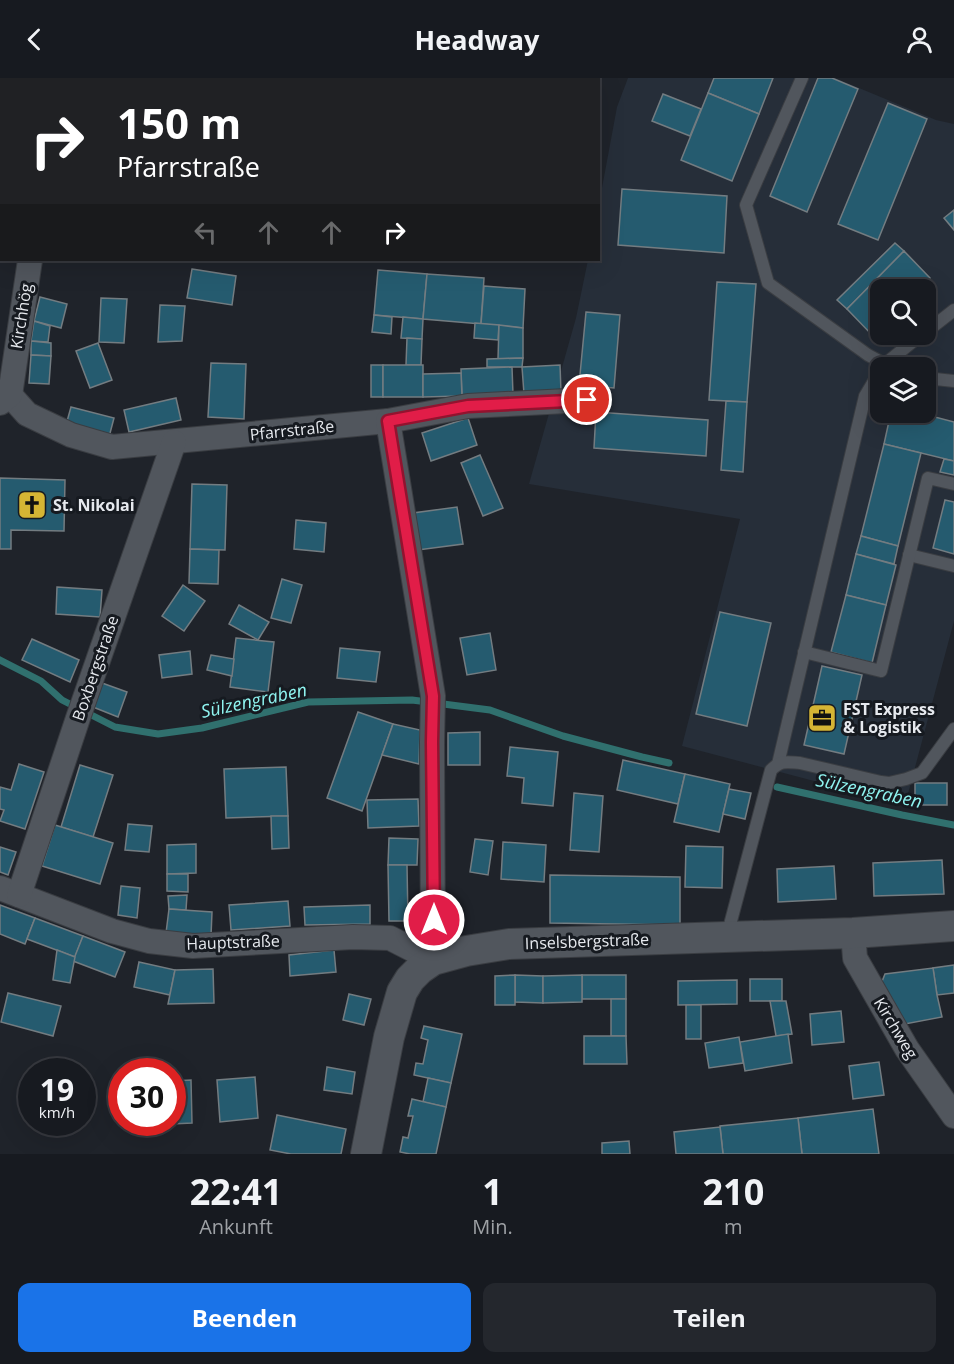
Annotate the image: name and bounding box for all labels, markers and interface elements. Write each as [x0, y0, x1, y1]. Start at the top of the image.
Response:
text: Headway [415, 21, 539, 58]
icon: back [18, 23, 51, 56]
icon: person [903, 23, 936, 56]
text: 150 m [117, 94, 241, 151]
icon: right [18, 102, 96, 180]
text: Pfarrstraße [117, 148, 260, 185]
icon: left [189, 216, 222, 249]
icon: ahead [252, 216, 285, 249]
icon: ahead [315, 216, 348, 249]
icon: right [378, 216, 411, 249]
map controls [870, 279, 936, 423]
button: search [870, 279, 936, 345]
street label: Kirchhög [5, 281, 37, 350]
button: layers [870, 357, 936, 423]
pin [561, 374, 612, 425]
icon: arrive [570, 383, 603, 416]
street label: Pfarrstraße [249, 415, 335, 445]
church icon: St. Nikolai [16, 489, 48, 521]
place label: St. Nikolai [53, 494, 135, 516]
street label: Boxbergstraße [67, 612, 123, 724]
water label: Sülzengraben [199, 677, 309, 723]
place label: FST Express & Logistik [843, 698, 935, 738]
office icon: FST Express & Logistik [806, 702, 838, 734]
water label: Sülzengraben [814, 767, 924, 813]
position arrow [402, 888, 466, 952]
street label: Inselsbergstraße [525, 928, 649, 954]
street label: Hauptstraße [186, 929, 280, 955]
street label: Kirchweg [869, 993, 923, 1063]
speed limit sign: 30 [108, 1058, 186, 1136]
text: 19 [40, 1069, 74, 1110]
text: km/h [39, 1102, 75, 1122]
text: 22:41 [190, 1167, 282, 1216]
text: 1 [482, 1167, 503, 1216]
text: 210 [702, 1167, 764, 1216]
text: Ankunft [199, 1213, 273, 1240]
text: Min. [472, 1213, 513, 1240]
text: m [724, 1213, 743, 1240]
button: Beenden [18, 1283, 471, 1352]
button: Teilen [483, 1283, 936, 1352]

